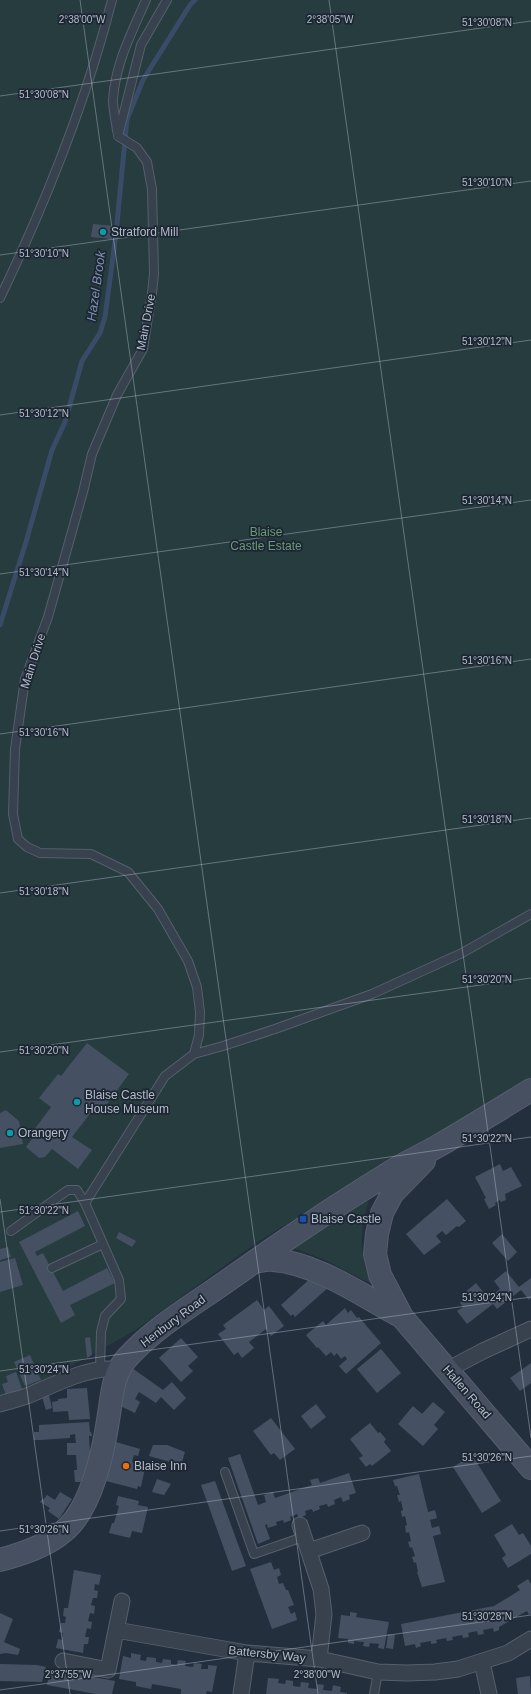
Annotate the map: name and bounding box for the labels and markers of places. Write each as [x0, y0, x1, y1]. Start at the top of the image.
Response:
place label: Stratford Mill [111, 225, 178, 239]
marker: Stratford Mill [98, 227, 108, 237]
place label: Blaise Castle House Museum [85, 1088, 169, 1116]
marker: Blaise Castle House Museum [72, 1097, 82, 1107]
place label: Orangery [18, 1126, 68, 1140]
marker: Orangery [5, 1128, 15, 1138]
place label: Blaise Castle [311, 1212, 381, 1226]
marker: Blaise Castle [298, 1214, 308, 1224]
place label: Blaise Inn [134, 1459, 187, 1473]
marker: Blaise Inn [121, 1461, 131, 1471]

